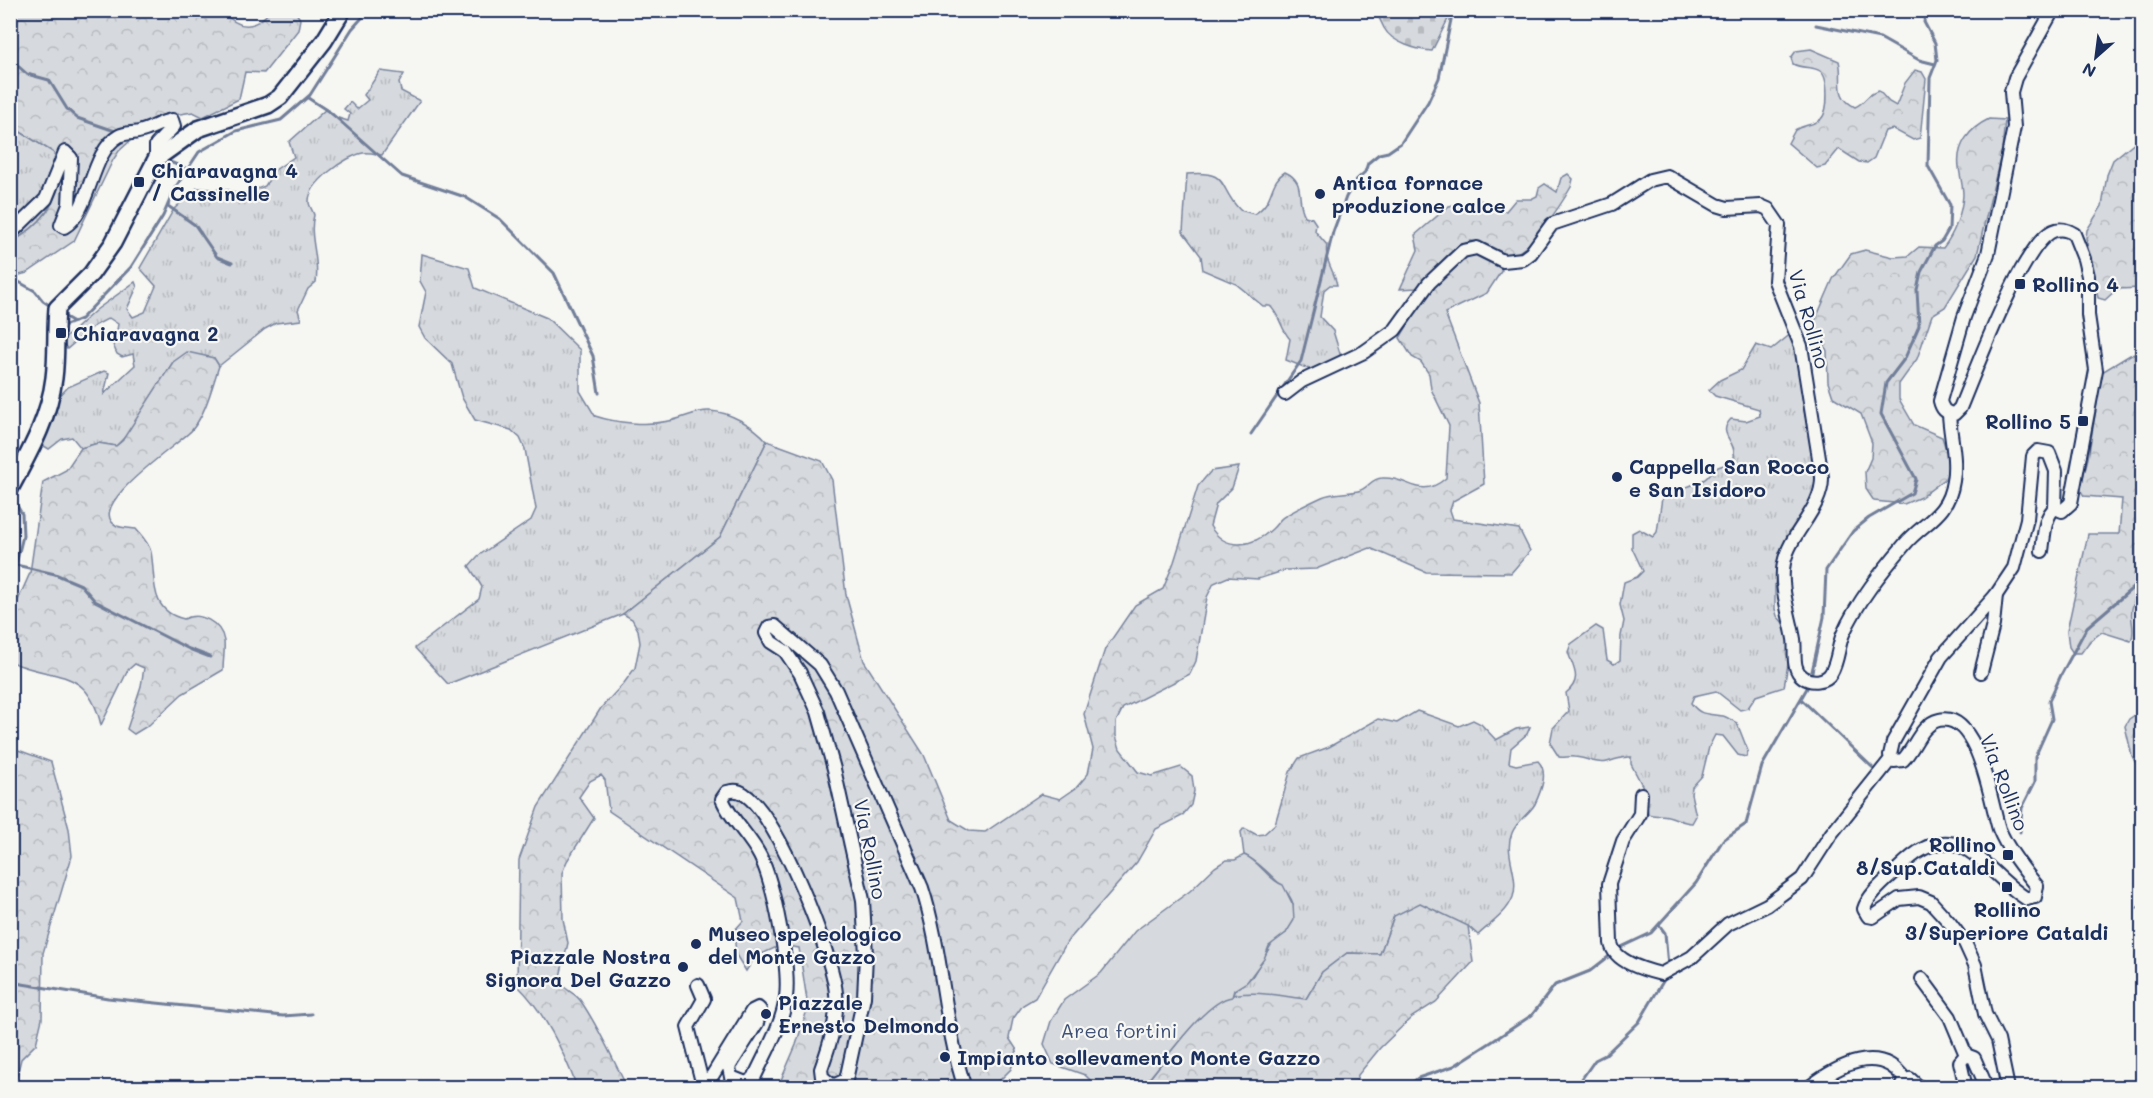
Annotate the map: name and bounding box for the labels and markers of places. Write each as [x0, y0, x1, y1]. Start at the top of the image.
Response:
place label: Chiaravagna 4 / Cassinelle [151, 157, 298, 206]
place label: Antica fornace produzione calce [1332, 169, 1506, 218]
marker: Chiaravagna 4 / Cassinelle [132, 175, 146, 189]
marker: Antica fornace produzione calce [1313, 187, 1327, 201]
place label: Rollino 4 [2032, 271, 2119, 297]
marker: Rollino 4 [2013, 277, 2027, 291]
place label: Chiaravagna 2 [73, 320, 218, 346]
marker: Chiaravagna 2 [54, 326, 68, 340]
place label: Rollino 5 [1985, 408, 2071, 434]
marker: Rollino 5 [2076, 414, 2090, 428]
place label: Cappella San Rocco e San Isidoro [1629, 453, 1829, 502]
marker: Cappella San Rocco e San Isidoro [1610, 470, 1624, 484]
place label: Rollino 8/Sup.Cataldi [1856, 831, 1996, 880]
marker: Rollino 8/Sup.Cataldi [2001, 848, 2015, 862]
marker: Rollino 3/Superiore Cataldi [2000, 880, 2014, 894]
place label: Rollino 3/Superiore Cataldi [1905, 896, 2109, 945]
place label: Museo speleologico del Monte Gazzo [708, 920, 901, 969]
marker: Museo speleologico del Monte Gazzo [689, 937, 703, 951]
place label: Piazzale Nostra Signora Del Gazzo [485, 943, 671, 992]
marker: Piazzale Nostra Signora Del Gazzo [676, 960, 690, 974]
place label: Piazzale Ernesto Delmondo [778, 989, 959, 1038]
marker: Piazzale Ernesto Delmondo [759, 1007, 773, 1021]
place label: Impianto sollevamento Monte Gazzo [957, 1044, 1320, 1070]
marker: Impianto sollevamento Monte Gazzo [938, 1050, 952, 1064]

